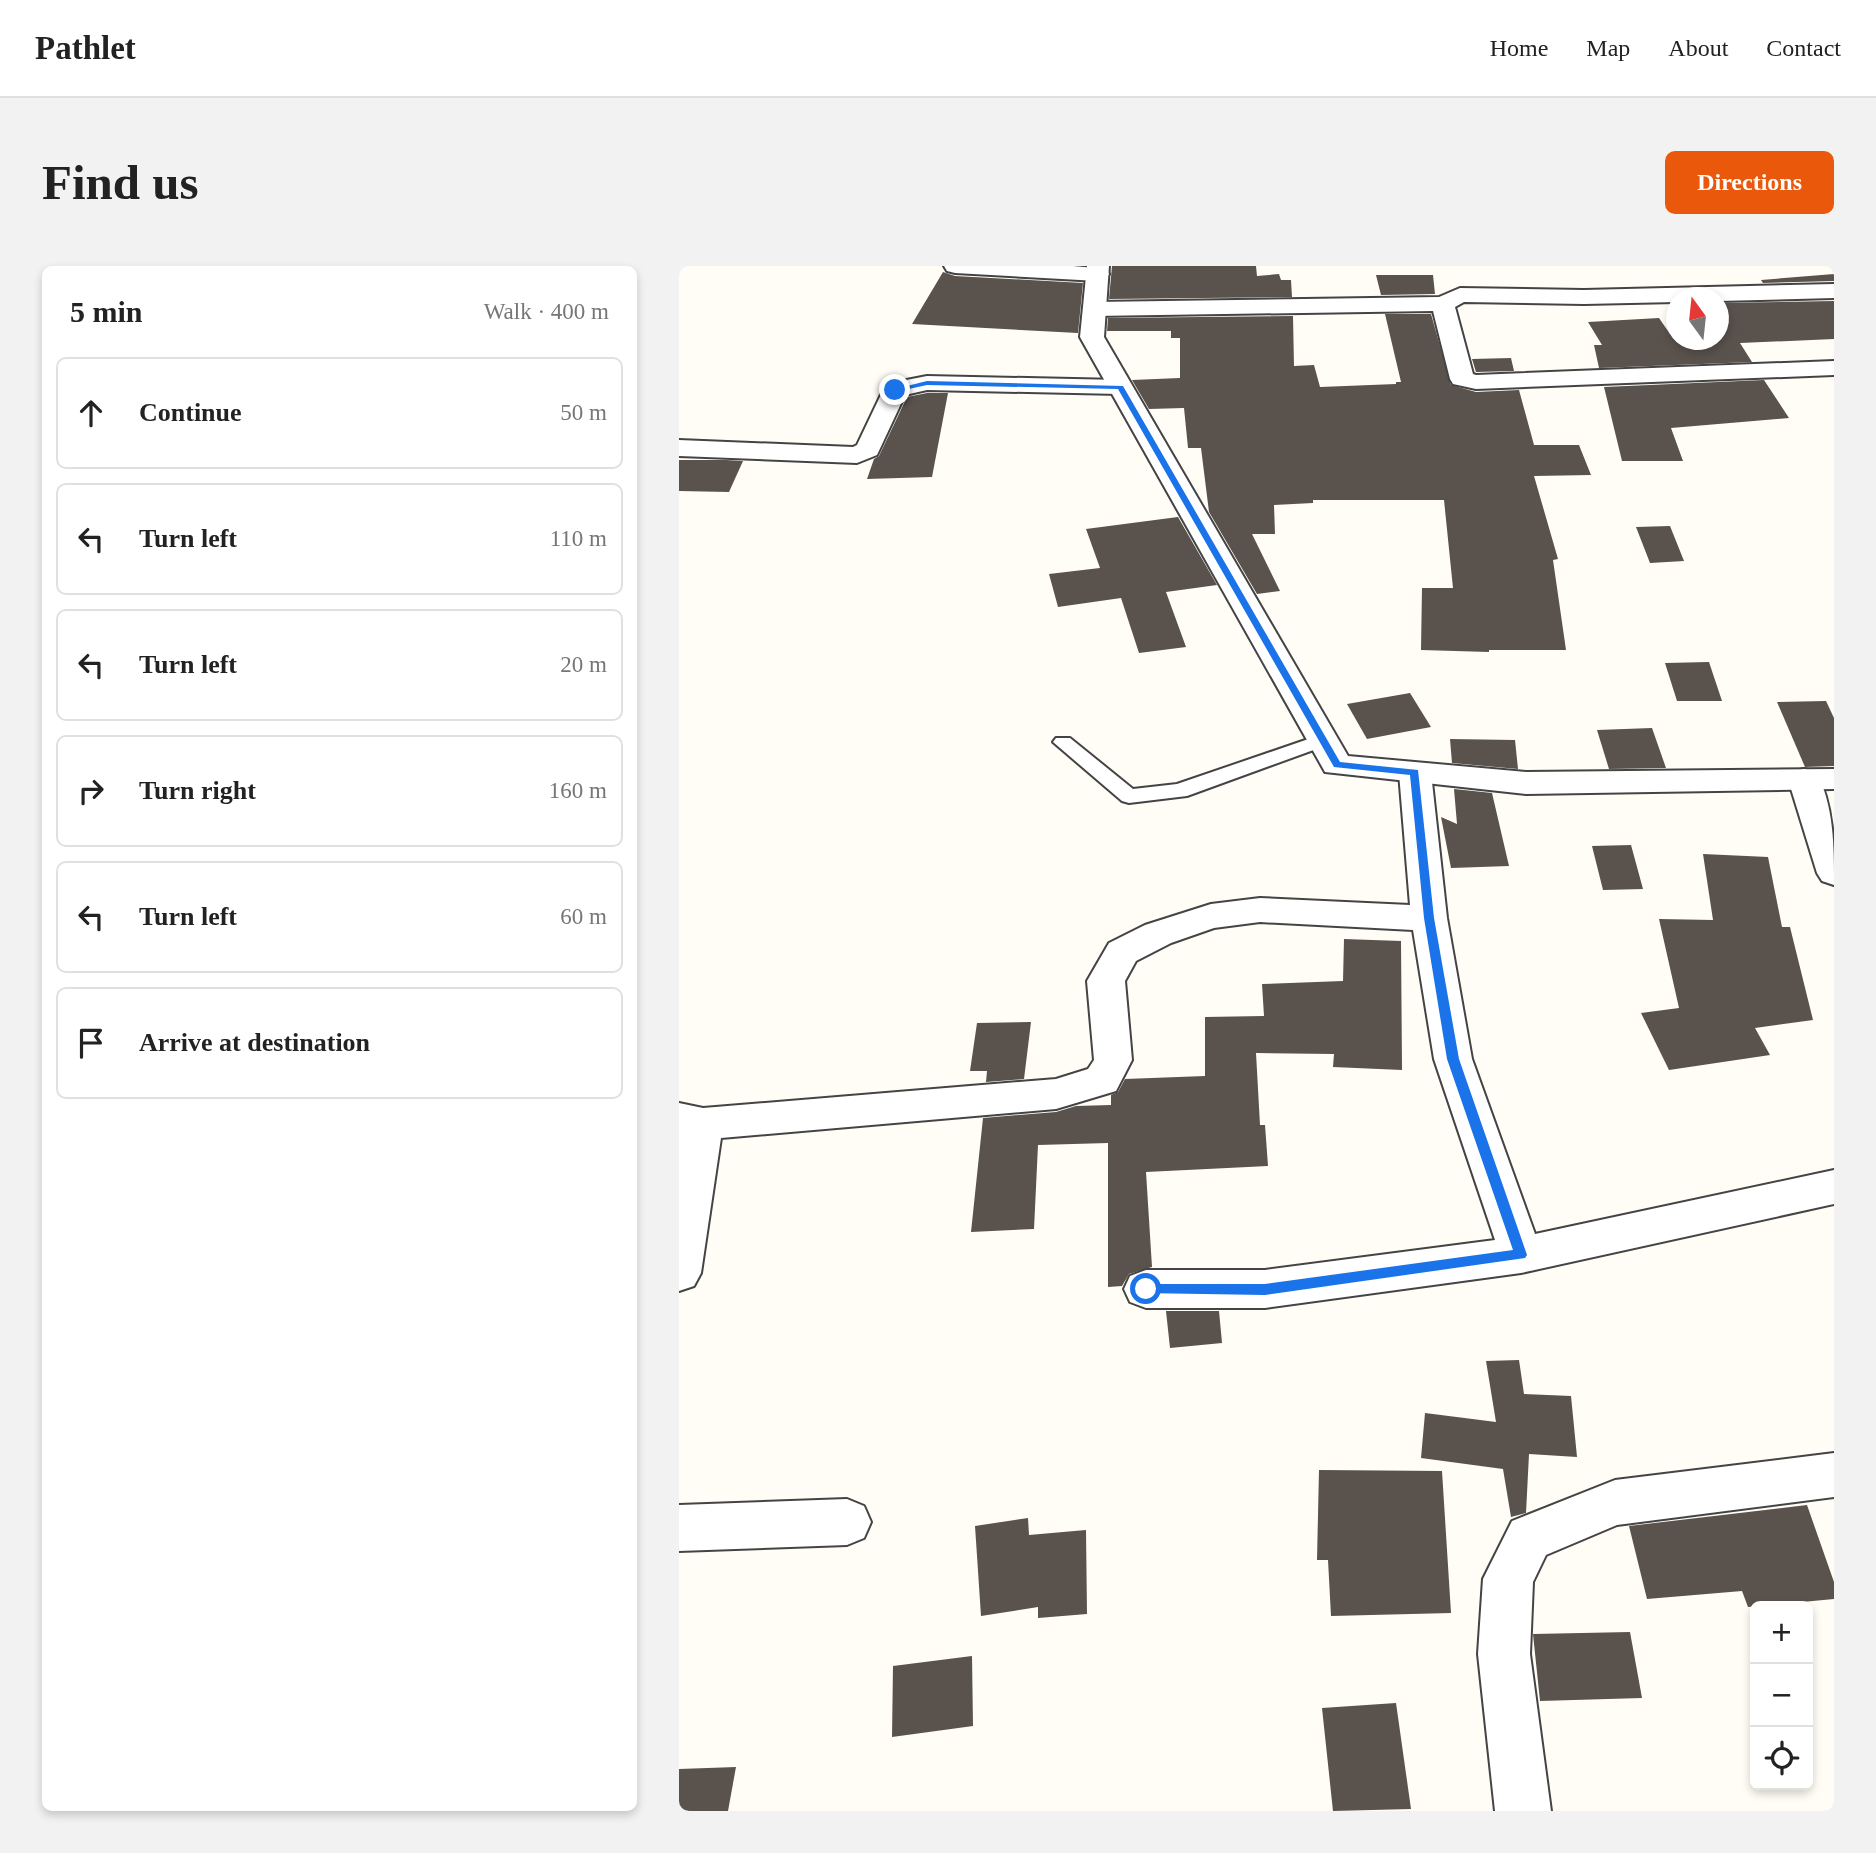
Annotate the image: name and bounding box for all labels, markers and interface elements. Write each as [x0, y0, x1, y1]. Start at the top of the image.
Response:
text: Pathlet [35, 30, 136, 66]
text: Home [1490, 35, 1548, 61]
text: Map [1586, 35, 1630, 61]
text: About [1668, 35, 1728, 61]
text: Contact [1766, 35, 1841, 61]
button: Directions [1665, 151, 1834, 214]
text: Find us [42, 155, 199, 210]
north arrow [1666, 287, 1729, 350]
text: 5 min [70, 295, 143, 328]
text: Walk · 400 m [484, 299, 609, 324]
route end [879, 374, 910, 405]
icon: ahead [72, 394, 110, 432]
text: Continue [139, 398, 242, 427]
text: 50 m [560, 400, 607, 425]
icon: left [72, 520, 110, 558]
text: Turn left [139, 524, 237, 553]
text: 110 m [550, 526, 607, 551]
icon: left [72, 646, 110, 684]
text: Turn left [139, 650, 237, 679]
text: 20 m [560, 652, 607, 677]
icon: right [72, 772, 110, 810]
text: Turn right [139, 776, 256, 805]
text: 160 m [549, 778, 607, 803]
icon: left [72, 898, 110, 936]
text: Turn left [139, 902, 237, 931]
text: 60 m [560, 904, 607, 929]
icon: arrive [72, 1024, 110, 1062]
text: Arrive at destination [139, 1028, 370, 1057]
route start [1130, 1273, 1161, 1304]
map controls [1750, 1601, 1813, 1790]
button: + [1750, 1601, 1813, 1664]
button: − [1750, 1664, 1813, 1727]
button: locate [1750, 1727, 1813, 1790]

